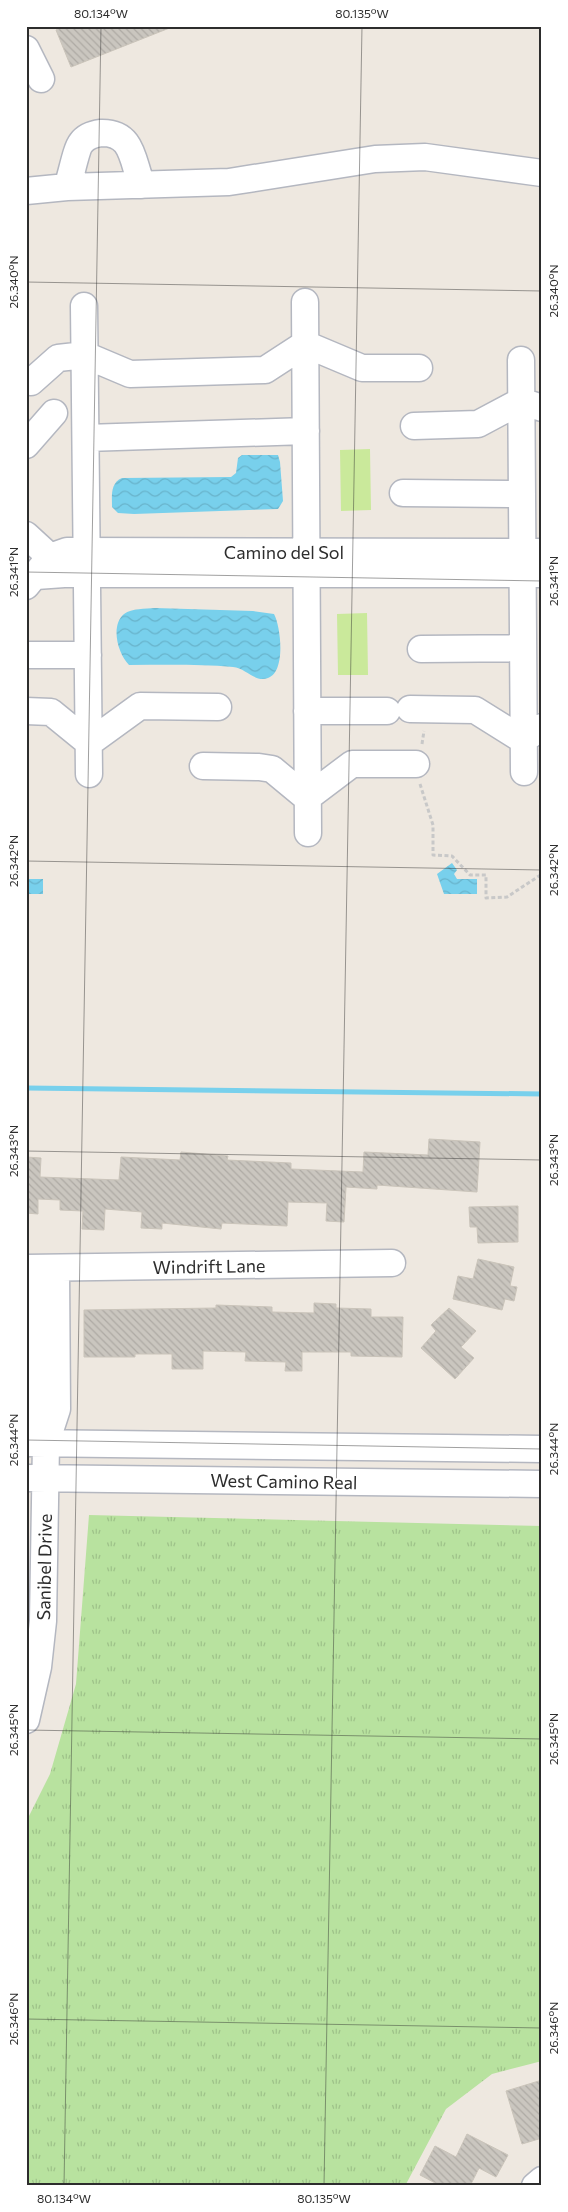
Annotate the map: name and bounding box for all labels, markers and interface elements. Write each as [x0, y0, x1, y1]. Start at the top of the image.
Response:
text: 80.134°W [74, 6, 128, 20]
text: 80.135°W [335, 6, 389, 20]
text: 26.340°N [6, 255, 20, 309]
text: 26.340°N [546, 264, 560, 318]
street label: Camino del Sol [224, 541, 344, 563]
text: 26.341°N [6, 547, 20, 597]
text: 26.341°N [546, 556, 560, 606]
text: 26.342°N [6, 835, 20, 887]
text: 26.342°N [546, 844, 560, 896]
text: 26.343°N [6, 1125, 20, 1177]
text: 26.343°N [546, 1134, 560, 1186]
street label: Windrift Lane [152, 1254, 266, 1278]
text: 26.344°N [6, 1414, 20, 1466]
text: 26.344°N [546, 1423, 560, 1475]
street label: West Camino Real [210, 1469, 358, 1493]
street label: Sanibel Drive [32, 1514, 56, 1620]
text: 26.345°N [6, 1704, 20, 1756]
text: 26.345°N [546, 1713, 560, 1765]
text: 26.346°N [6, 1993, 20, 2045]
text: 26.346°N [546, 2002, 560, 2054]
text: 80.134°W [37, 2191, 91, 2205]
text: 80.135°W [297, 2191, 351, 2205]

